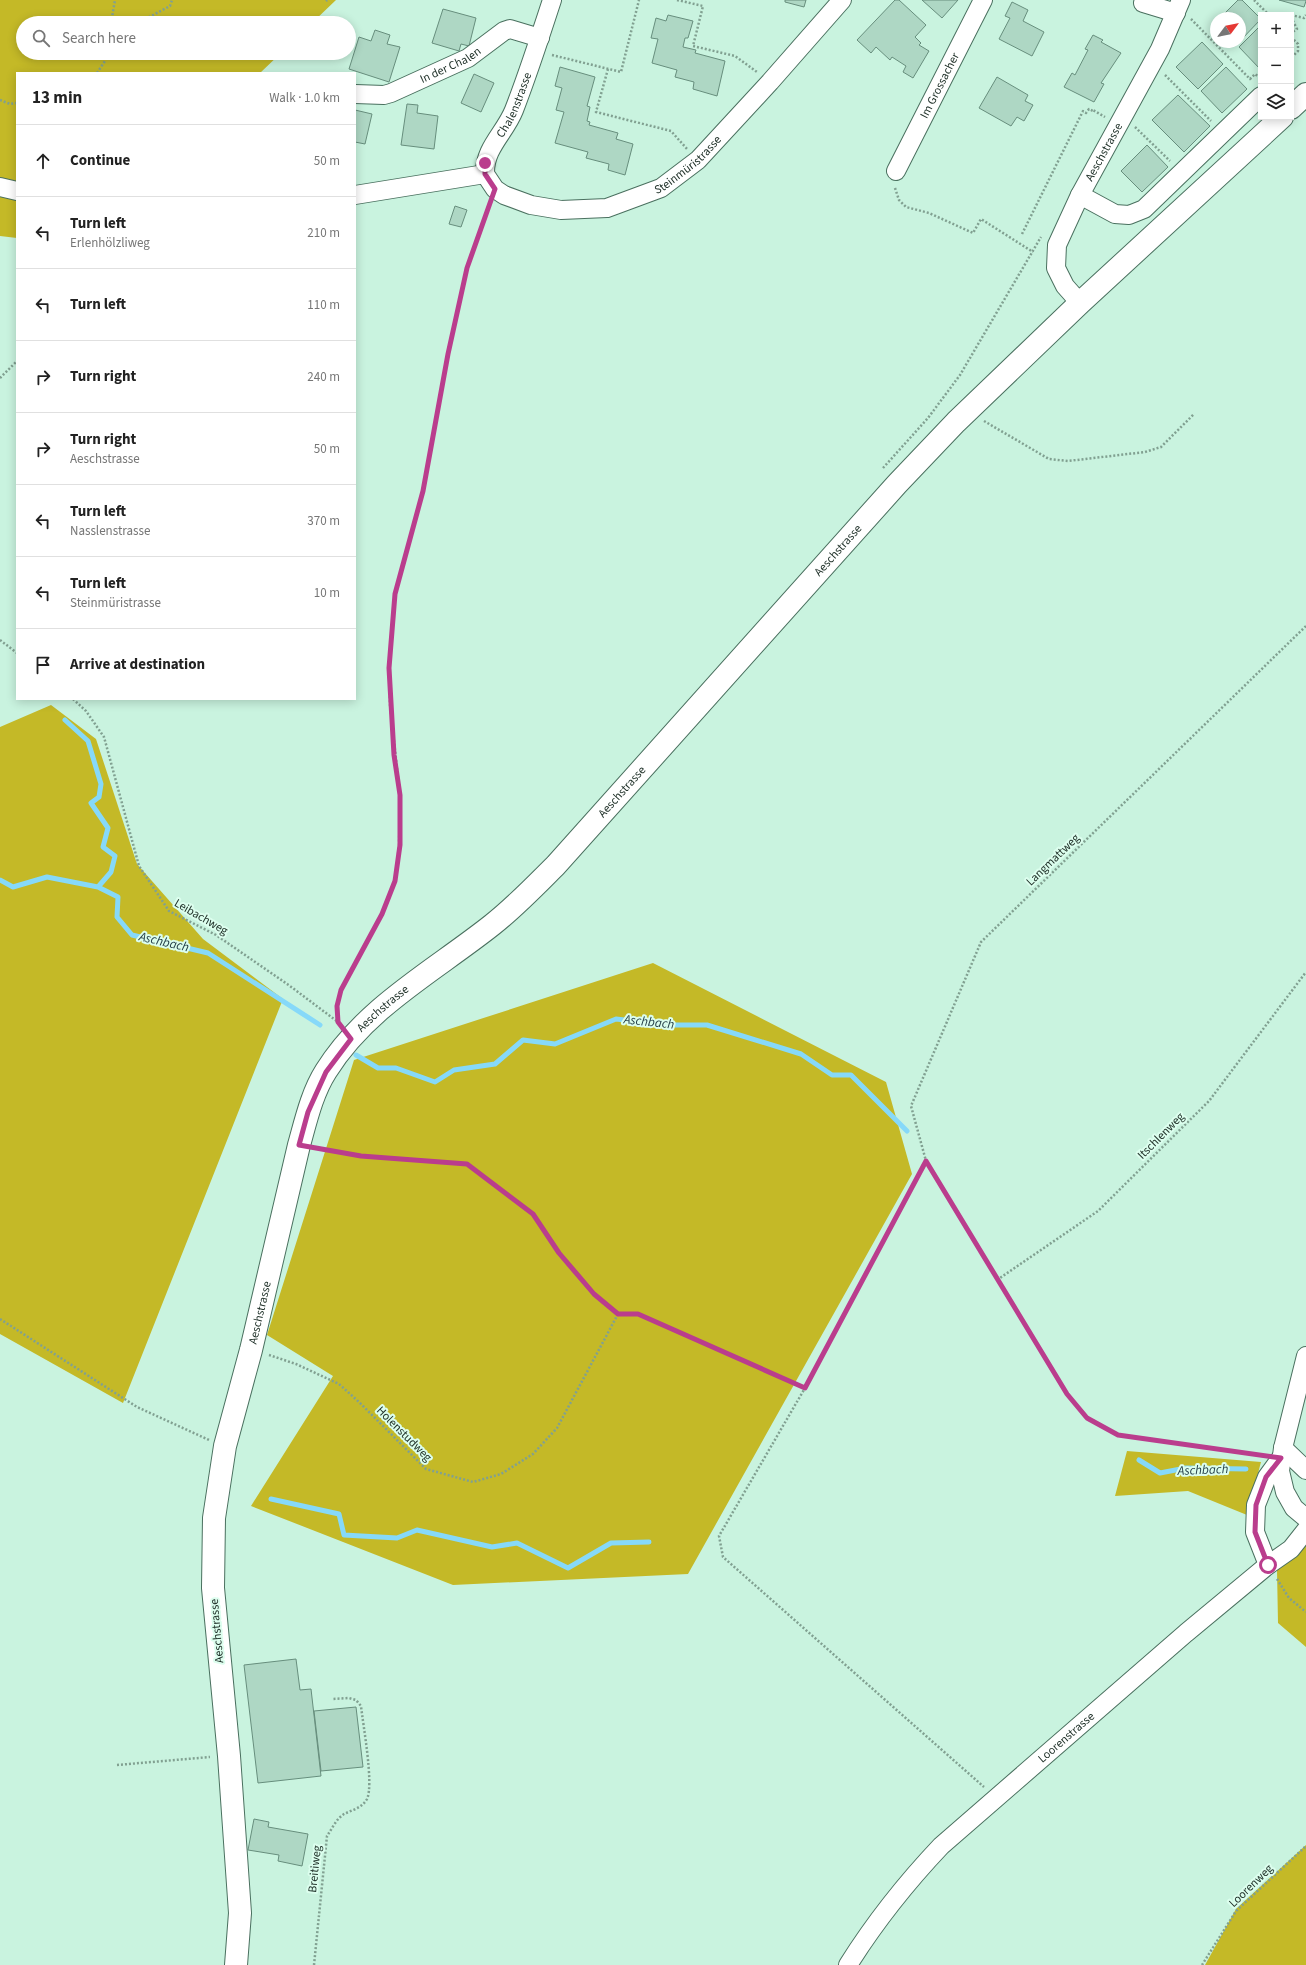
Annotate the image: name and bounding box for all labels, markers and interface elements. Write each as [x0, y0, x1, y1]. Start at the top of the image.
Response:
north arrow [1210, 12, 1246, 48]
map controls [1258, 12, 1294, 120]
button: + [1258, 12, 1294, 48]
search box [16, 16, 356, 60]
icon: search [30, 27, 52, 49]
text: Search here [62, 28, 136, 49]
street label: In der Chalen [417, 43, 485, 87]
button: − [1258, 48, 1294, 84]
street label: Im Grossacher [916, 49, 964, 121]
street label: Chalenstrasse [492, 70, 536, 141]
button: layers [1258, 84, 1294, 120]
text: 13 min [32, 86, 82, 110]
text: Walk · 1.0 km [269, 89, 340, 107]
street label: Aeschstrasse [1081, 120, 1127, 184]
street label: Steinmüristrasse [652, 131, 725, 198]
icon: ahead [32, 150, 54, 172]
text: Continue [70, 150, 130, 171]
text: 50 m [314, 152, 340, 170]
route end [476, 154, 494, 172]
text: Turn left [70, 213, 126, 234]
icon: left [32, 222, 54, 244]
text: 210 m [307, 224, 340, 242]
text: Erlenhölzliweg [70, 234, 150, 252]
icon: left [32, 294, 54, 316]
text: Turn left [70, 294, 126, 315]
text: 110 m [307, 296, 340, 314]
icon: right [32, 366, 54, 388]
text: Turn right [70, 366, 136, 387]
text: 240 m [307, 368, 340, 386]
text: Turn right [70, 429, 136, 450]
icon: right [32, 438, 54, 460]
text: 50 m [314, 440, 340, 458]
text: Aeschstrasse [70, 450, 140, 468]
text: Turn left [70, 501, 126, 522]
icon: left [32, 510, 54, 532]
text: 370 m [307, 512, 340, 530]
street label: Aeschstrasse [810, 520, 866, 580]
text: Nasslenstrasse [70, 522, 150, 540]
text: Turn left [70, 573, 126, 594]
icon: left [32, 582, 54, 604]
text: 10 m [314, 584, 340, 602]
text: Steinmüristrasse [70, 594, 161, 612]
icon: arrive [32, 654, 54, 676]
text: Arrive at destination [70, 654, 205, 675]
street label: Aeschstrasse [594, 762, 650, 821]
street label: Langmattweg [1022, 830, 1084, 890]
street label: Leibachweg [171, 895, 231, 939]
water label: Aschbach [136, 927, 191, 957]
street label: Aeschstrasse [353, 981, 412, 1036]
water label: Aschbach [622, 1010, 675, 1034]
street label: Itschlenweg [1134, 1109, 1188, 1163]
street label: Aeschstrasse [244, 1279, 275, 1346]
street label: Holenstudweg [372, 1402, 436, 1466]
water label: Aschbach [1176, 1460, 1229, 1480]
route start [1259, 1556, 1277, 1574]
street label: Aeschstrasse [206, 1598, 228, 1664]
street label: Loorenstrasse [1034, 1708, 1098, 1767]
street label: Breitiweg [304, 1844, 326, 1894]
street label: Loorenweg [1225, 1861, 1277, 1911]

